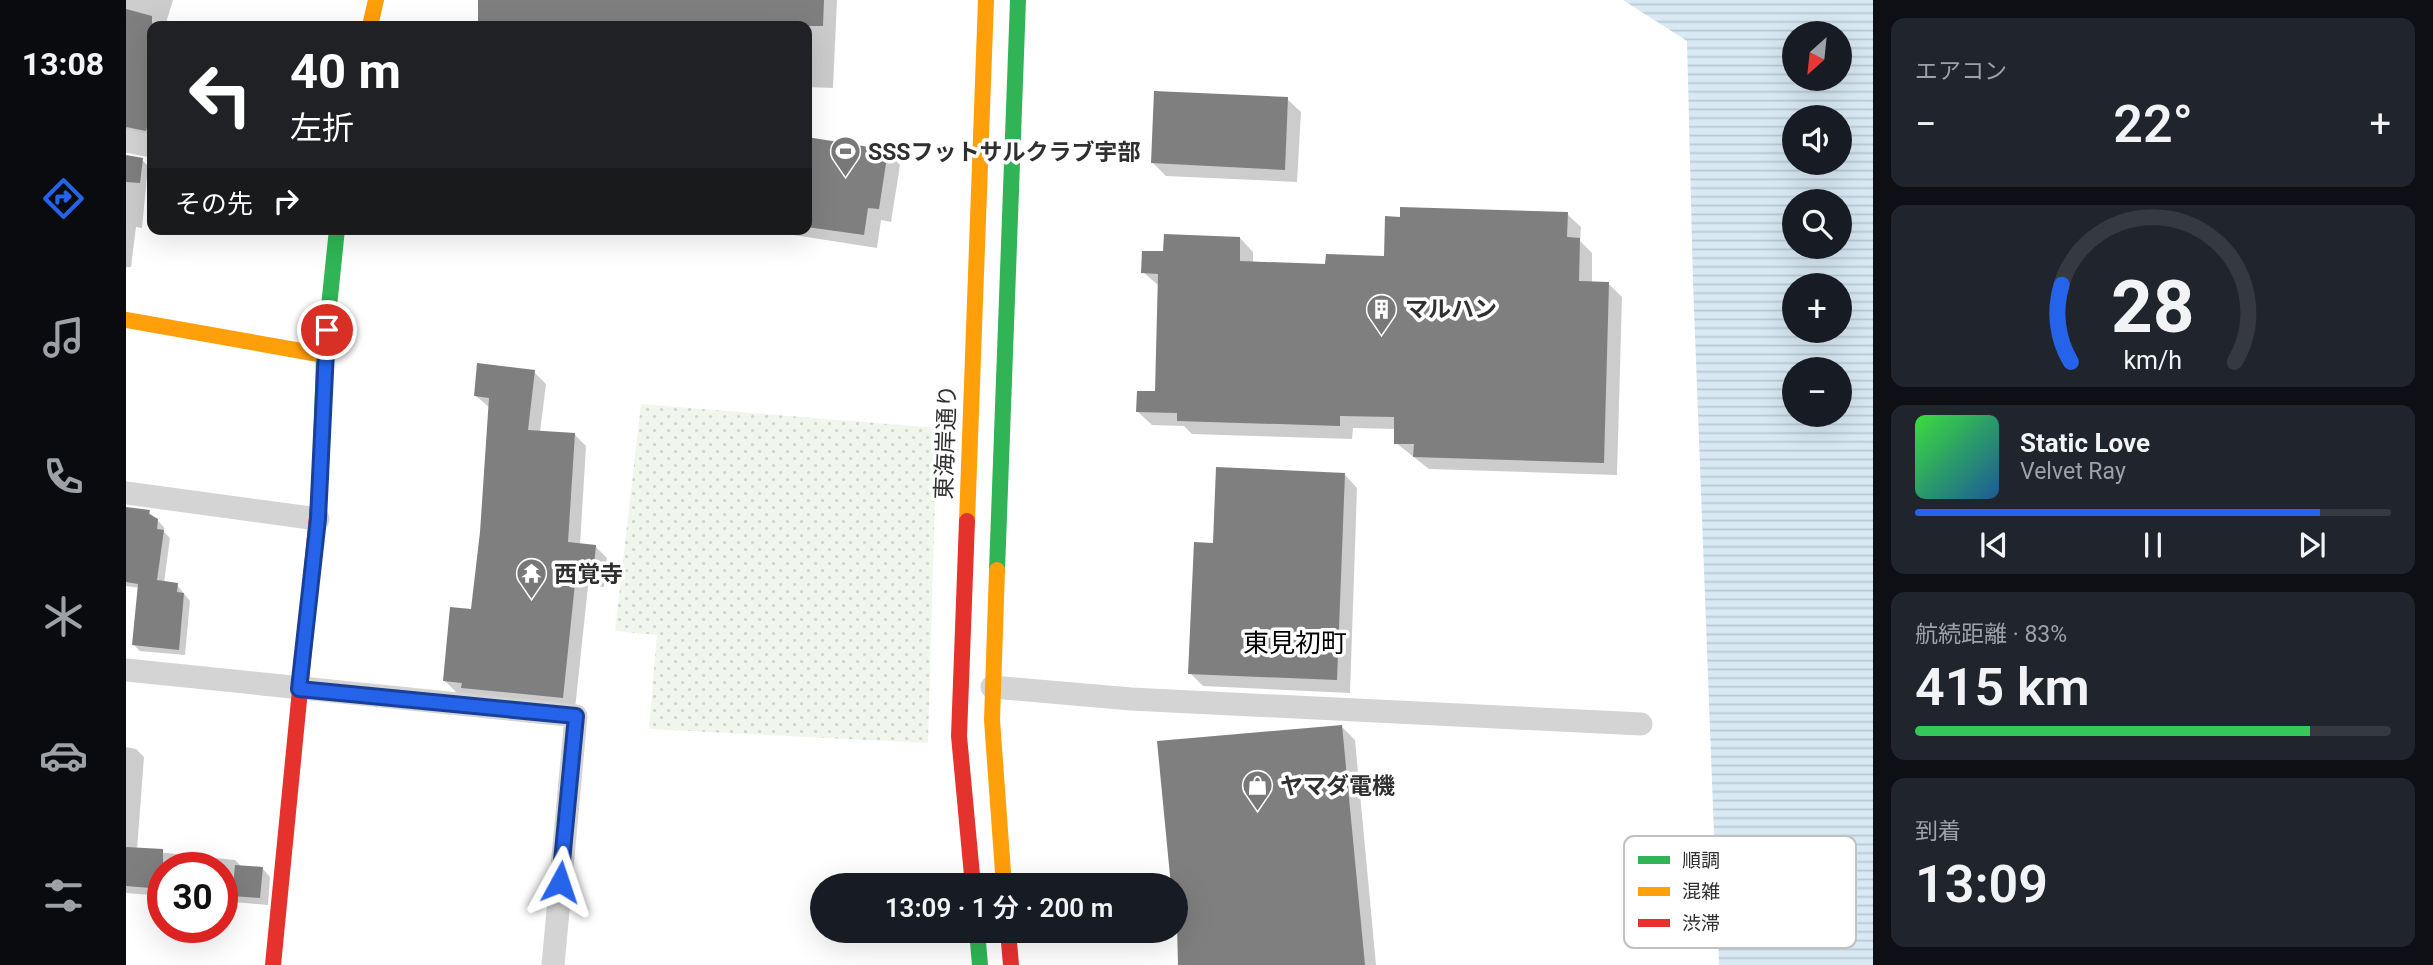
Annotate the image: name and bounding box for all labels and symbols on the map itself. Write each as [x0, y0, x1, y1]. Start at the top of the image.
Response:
north arrow [1782, 21, 1852, 91]
sports icon: SSSフットサルクラブ宇部 [828, 135, 862, 179]
place label: SSSフットサルクラブ宇部 [868, 139, 1141, 166]
building icon: マルハン [1365, 292, 1399, 336]
place label: マルハン [1405, 296, 1497, 323]
pin [297, 300, 357, 360]
street label: 東海岸通り [931, 384, 961, 500]
temple icon: 西覚寺 [514, 557, 548, 601]
place label: 西覚寺 [554, 561, 623, 588]
district label: 東見初町 [1243, 628, 1347, 658]
shop icon: ヤマダ電機 [1240, 769, 1274, 813]
place label: ヤマダ電機 [1280, 773, 1395, 800]
legend [1624, 836, 1856, 948]
position arrow [523, 845, 597, 919]
text: 順調 [1682, 849, 1720, 872]
speed limit sign: 30 [147, 852, 238, 943]
text: 混雑 [1682, 880, 1720, 903]
text: 渋滞 [1682, 912, 1720, 935]

